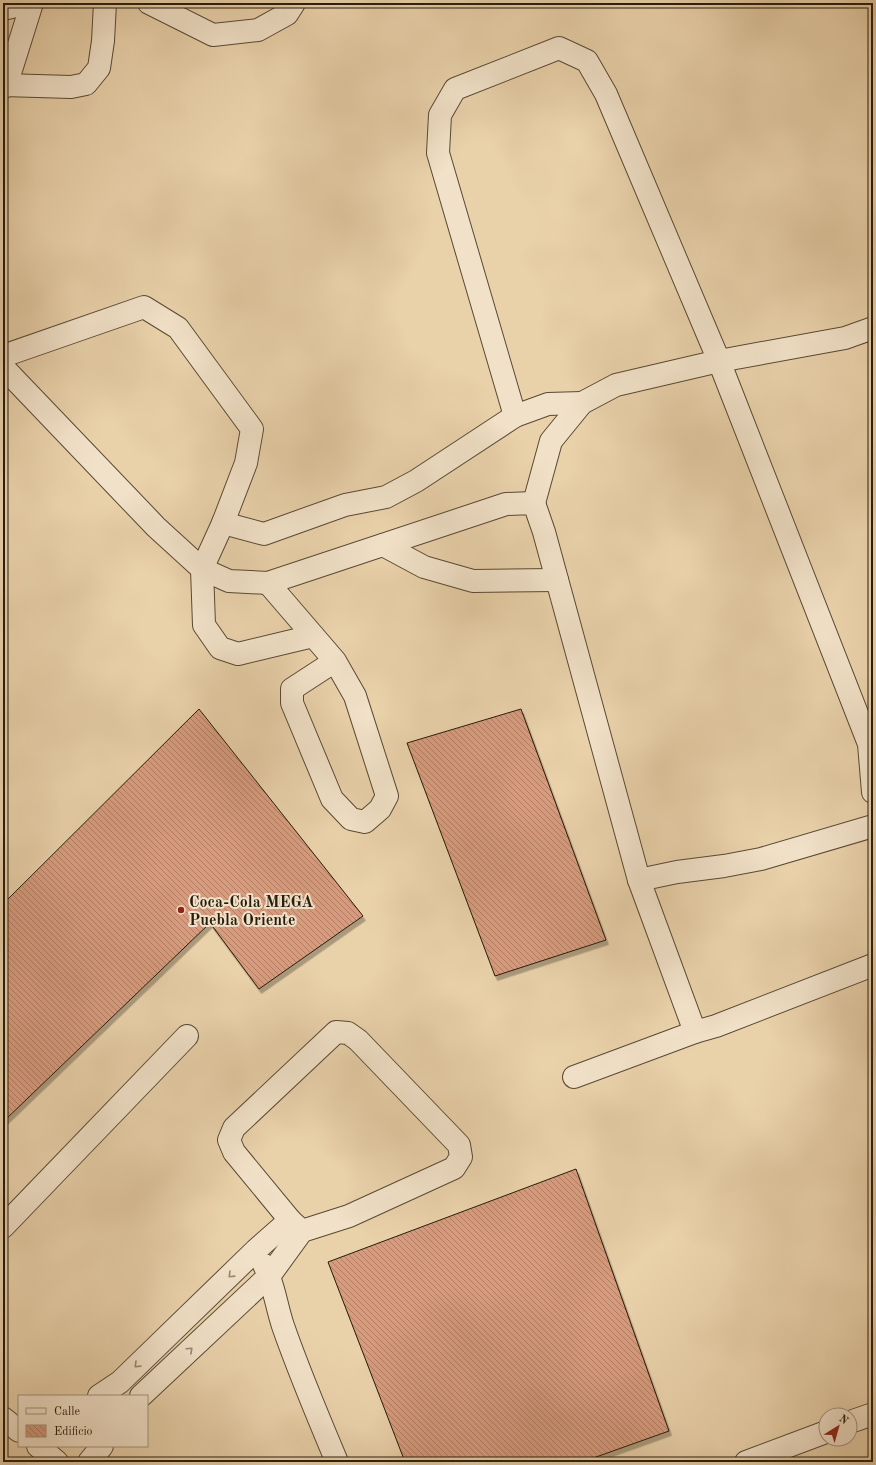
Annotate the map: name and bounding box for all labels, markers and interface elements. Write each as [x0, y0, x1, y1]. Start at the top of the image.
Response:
place label: Coca-Cola MEGA Puebla Oriente [189, 895, 313, 929]
marker: Coca-Cola MEGA Puebla Oriente [176, 905, 186, 915]
one-way arrow [228, 1270, 236, 1277]
one-way arrow [185, 1348, 192, 1355]
one-way arrow [134, 1360, 142, 1368]
legend [18, 1395, 148, 1447]
text: Calle [54, 1406, 80, 1418]
north arrow [818, 1407, 858, 1447]
text: N [836, 1413, 850, 1427]
text: Edificio [54, 1426, 93, 1438]

